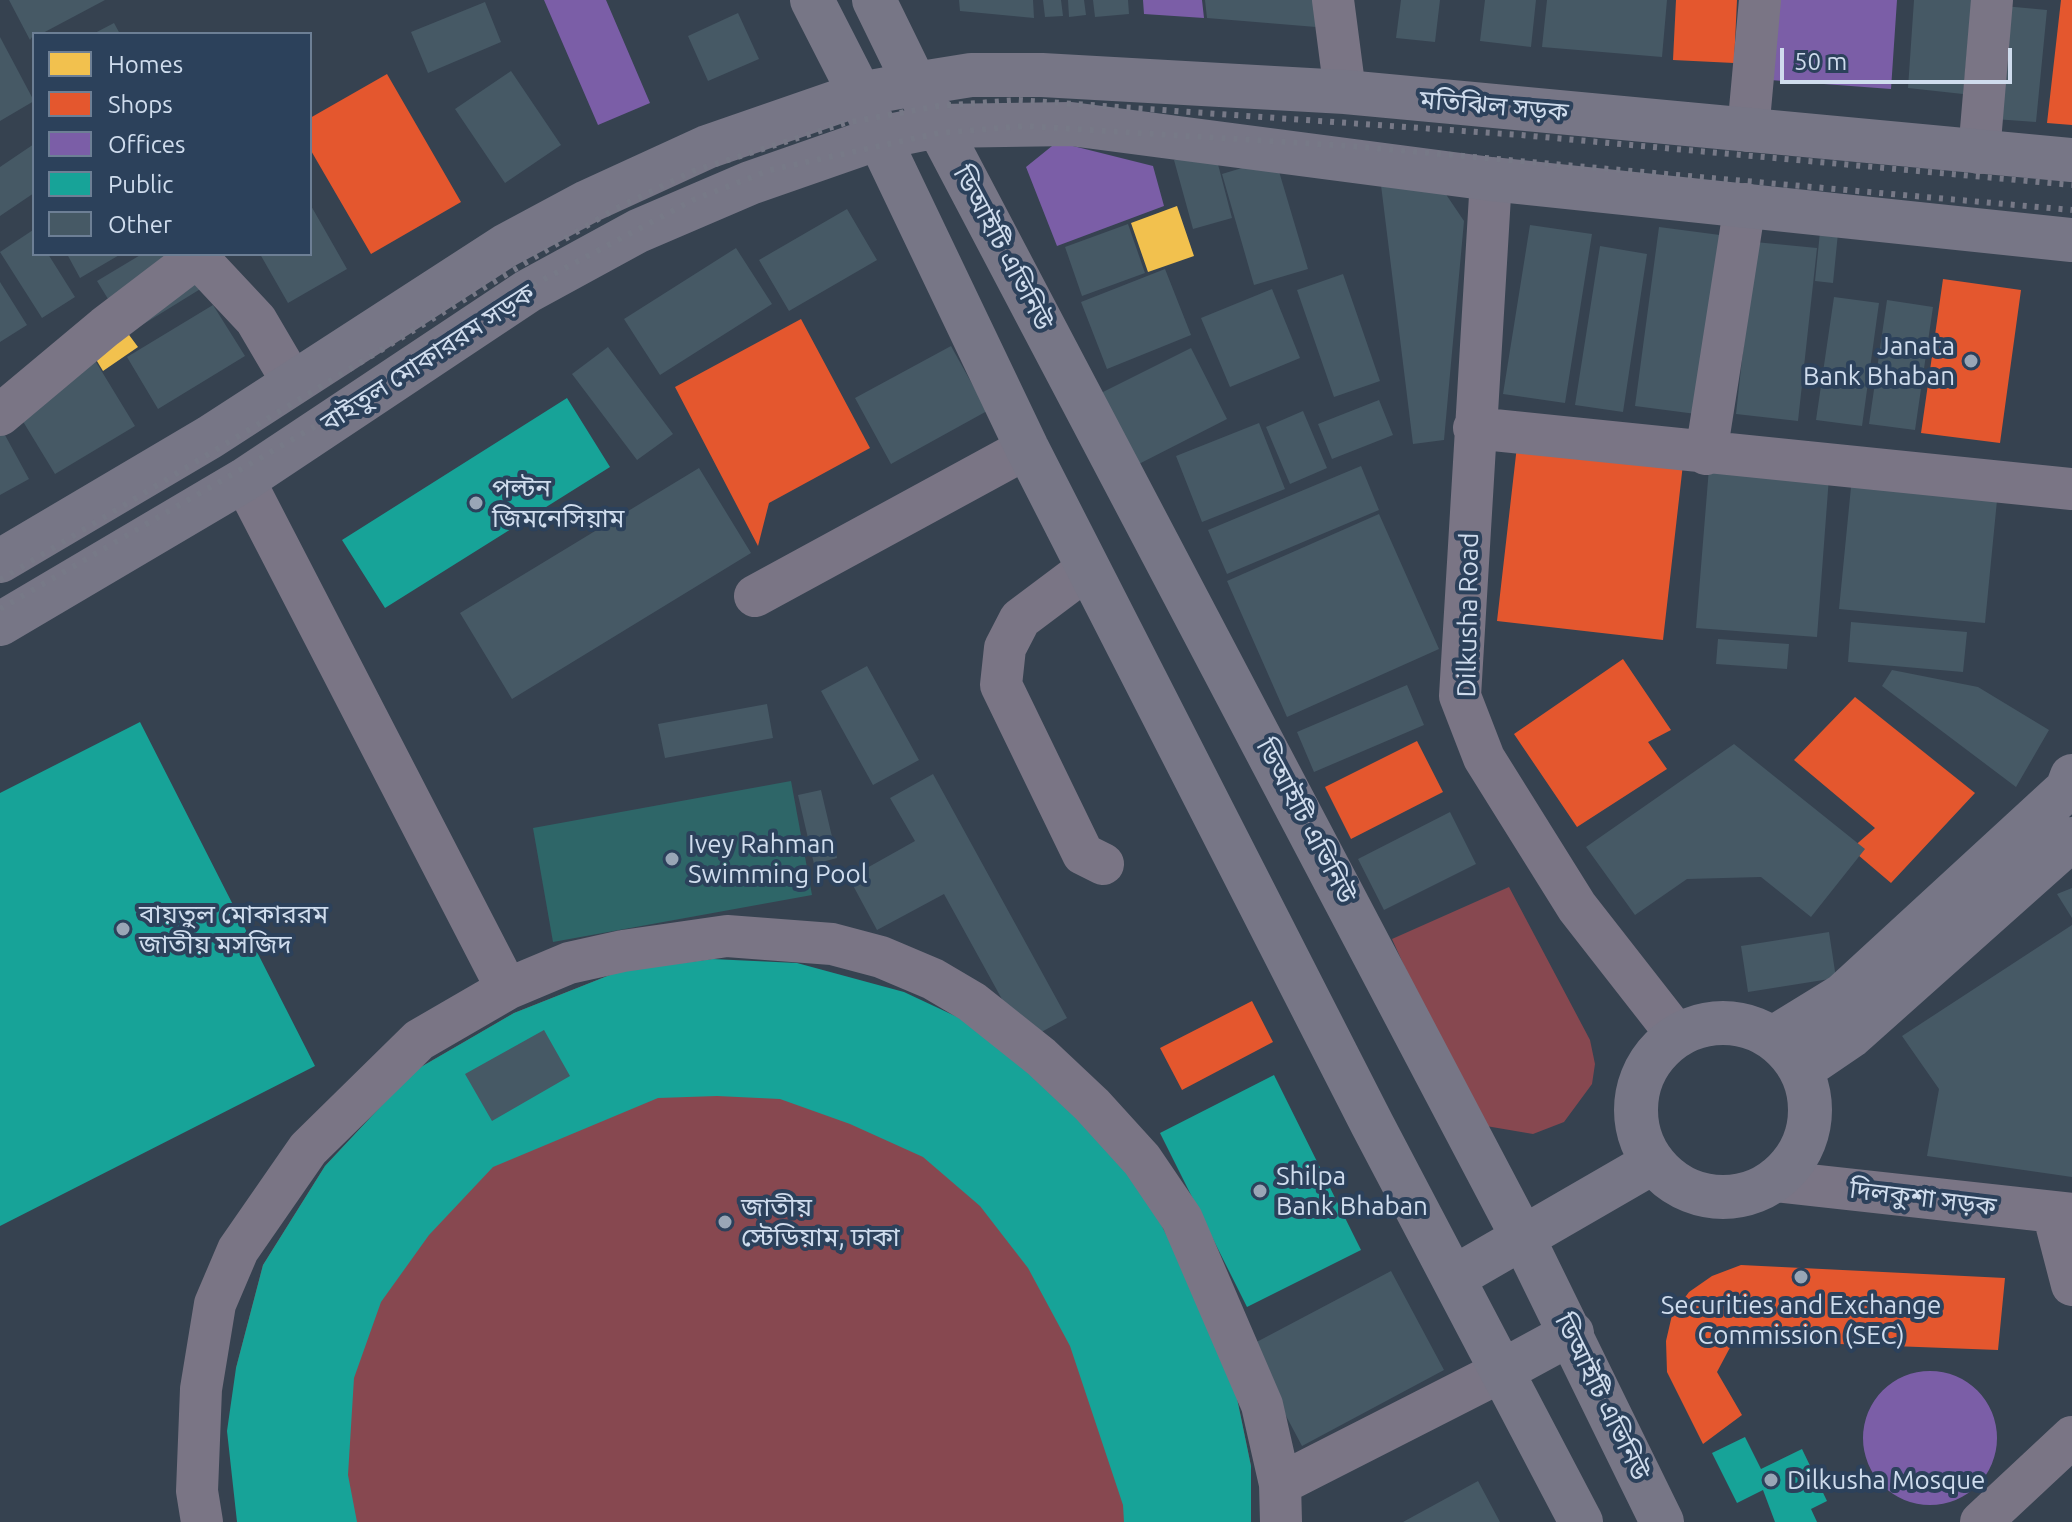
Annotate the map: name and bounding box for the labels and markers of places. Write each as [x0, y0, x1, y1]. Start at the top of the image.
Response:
place label: Janata Bank Bhaban [1803, 330, 1955, 392]
marker: Janata Bank Bhaban [1962, 352, 1980, 370]
place label: পল্টন জিমনেসিয়াম [492, 472, 624, 534]
marker: পল্টন জিমনেসিয়াম [467, 494, 485, 512]
place label: Ivey Rahman Swimming Pool [688, 828, 868, 890]
marker: Ivey Rahman Swimming Pool [663, 850, 681, 868]
place label: বায়তুল মোকাররম জাতীয় মসজিদ [139, 898, 328, 960]
marker: বায়তুল মোকাররম জাতীয় মসজিদ [114, 920, 132, 938]
place label: Shilpa Bank Bhaban [1276, 1160, 1428, 1222]
marker: Shilpa Bank Bhaban [1251, 1182, 1269, 1200]
place label: জাতীয় স্টেডিয়াম, ঢাকা [741, 1191, 900, 1252]
marker: জাতীয় স্টেডিয়াম, ঢাকা [716, 1213, 734, 1231]
marker: Securities and Exchange Commission (SEC) [1792, 1268, 1810, 1286]
place label: Securities and Exchange Commission (SEC) [1661, 1289, 1941, 1350]
place label: Dilkusha Mosque [1787, 1464, 1985, 1496]
marker: Dilkusha Mosque [1762, 1471, 1780, 1489]

